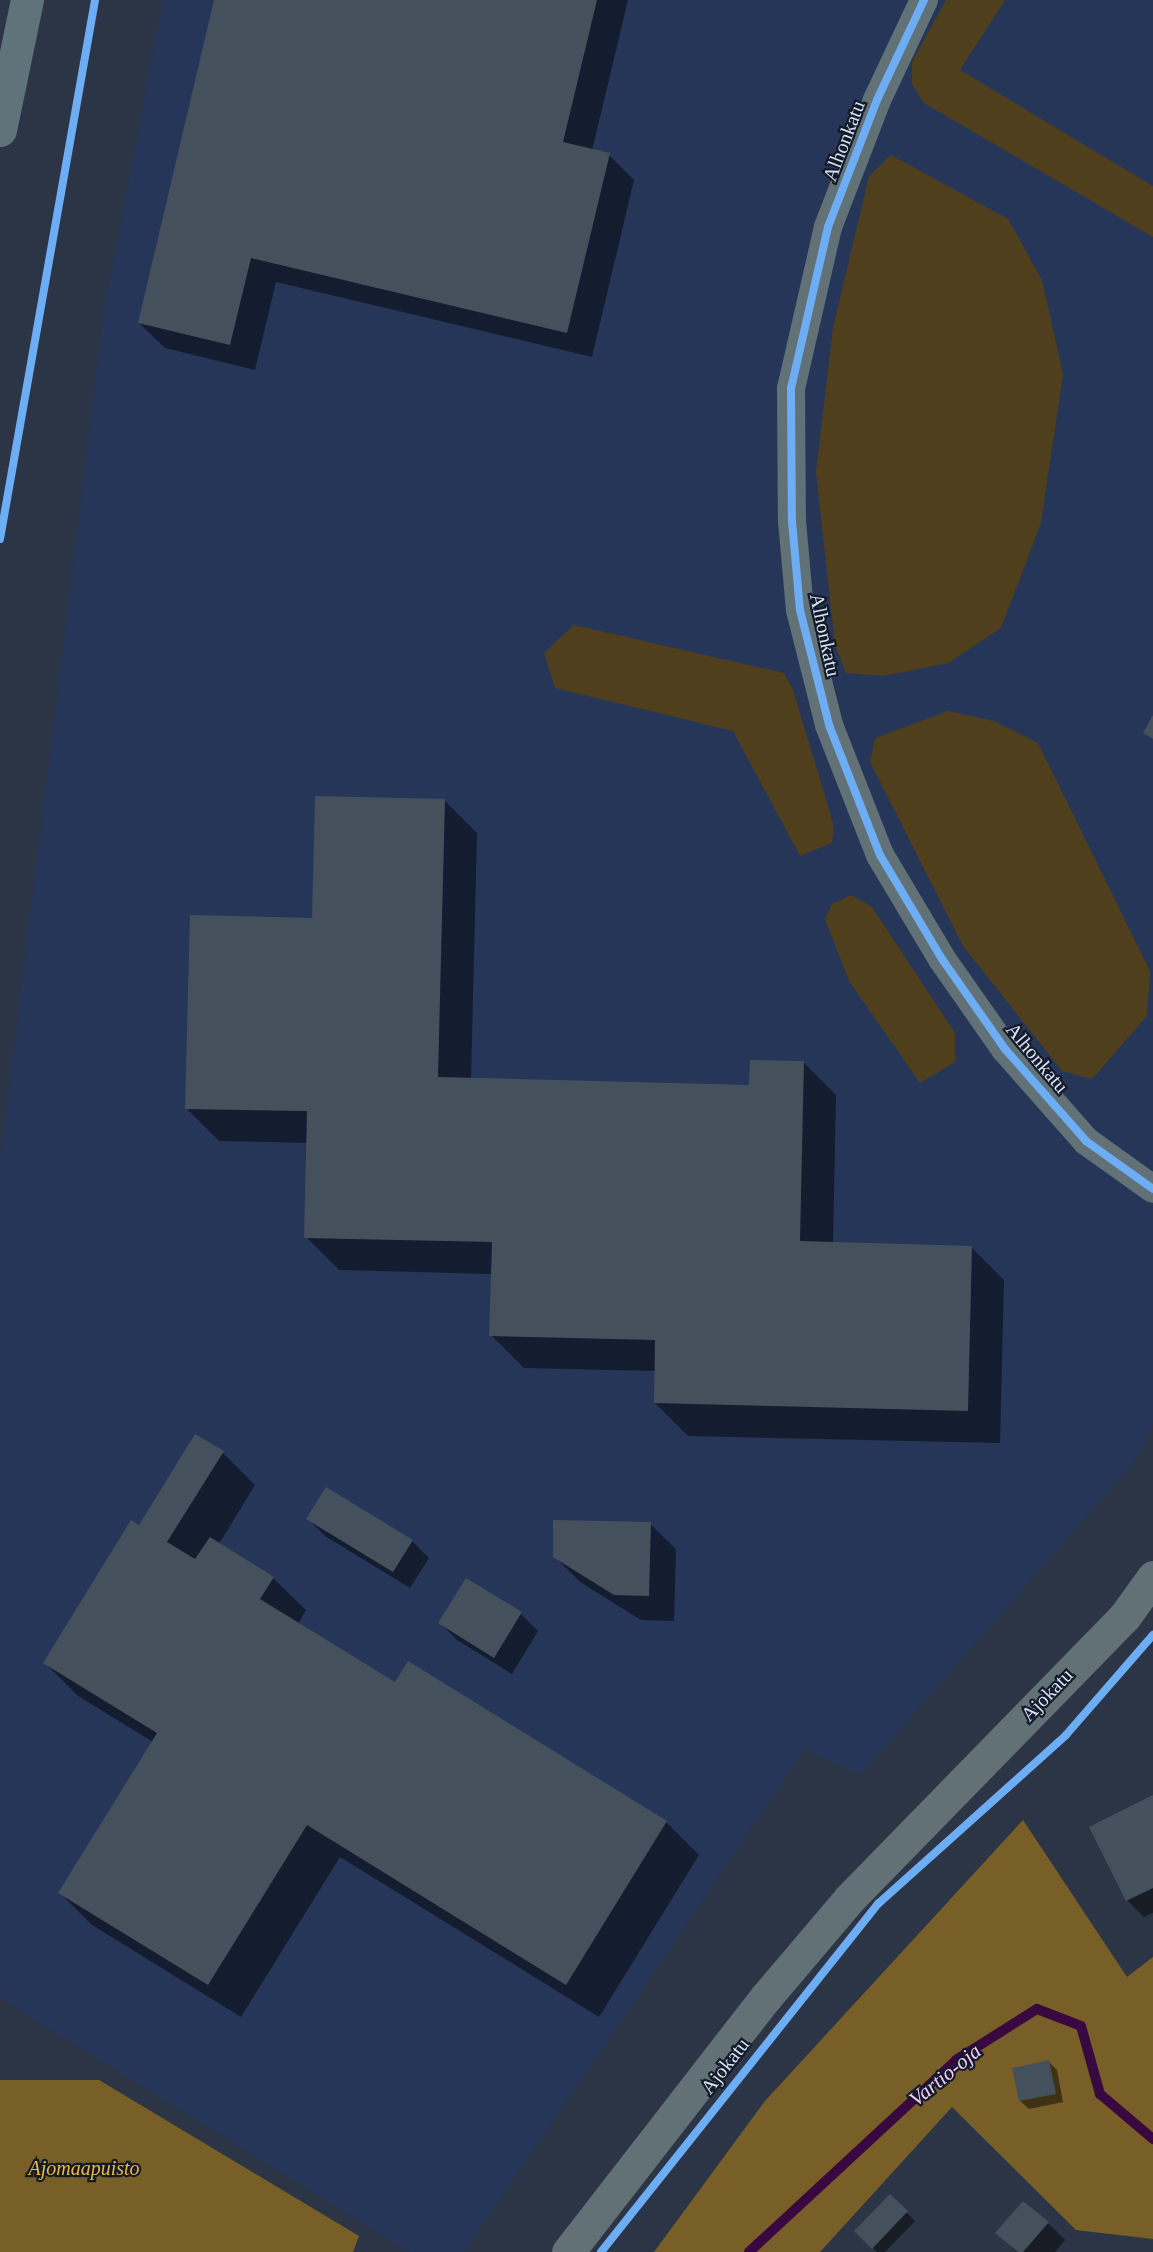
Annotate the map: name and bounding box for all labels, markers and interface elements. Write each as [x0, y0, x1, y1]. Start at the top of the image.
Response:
street label: Alhonkatu [818, 97, 870, 185]
street label: Alhonkatu [804, 591, 846, 679]
street label: Alhonkatu [1001, 1018, 1073, 1098]
street label: Ajokatu [1016, 1663, 1078, 1727]
street label: Ajokatu [696, 2033, 754, 2099]
water label: Vartio-oja [904, 2038, 986, 2112]
park label: Ajomaapuisto [28, 2156, 140, 2180]

